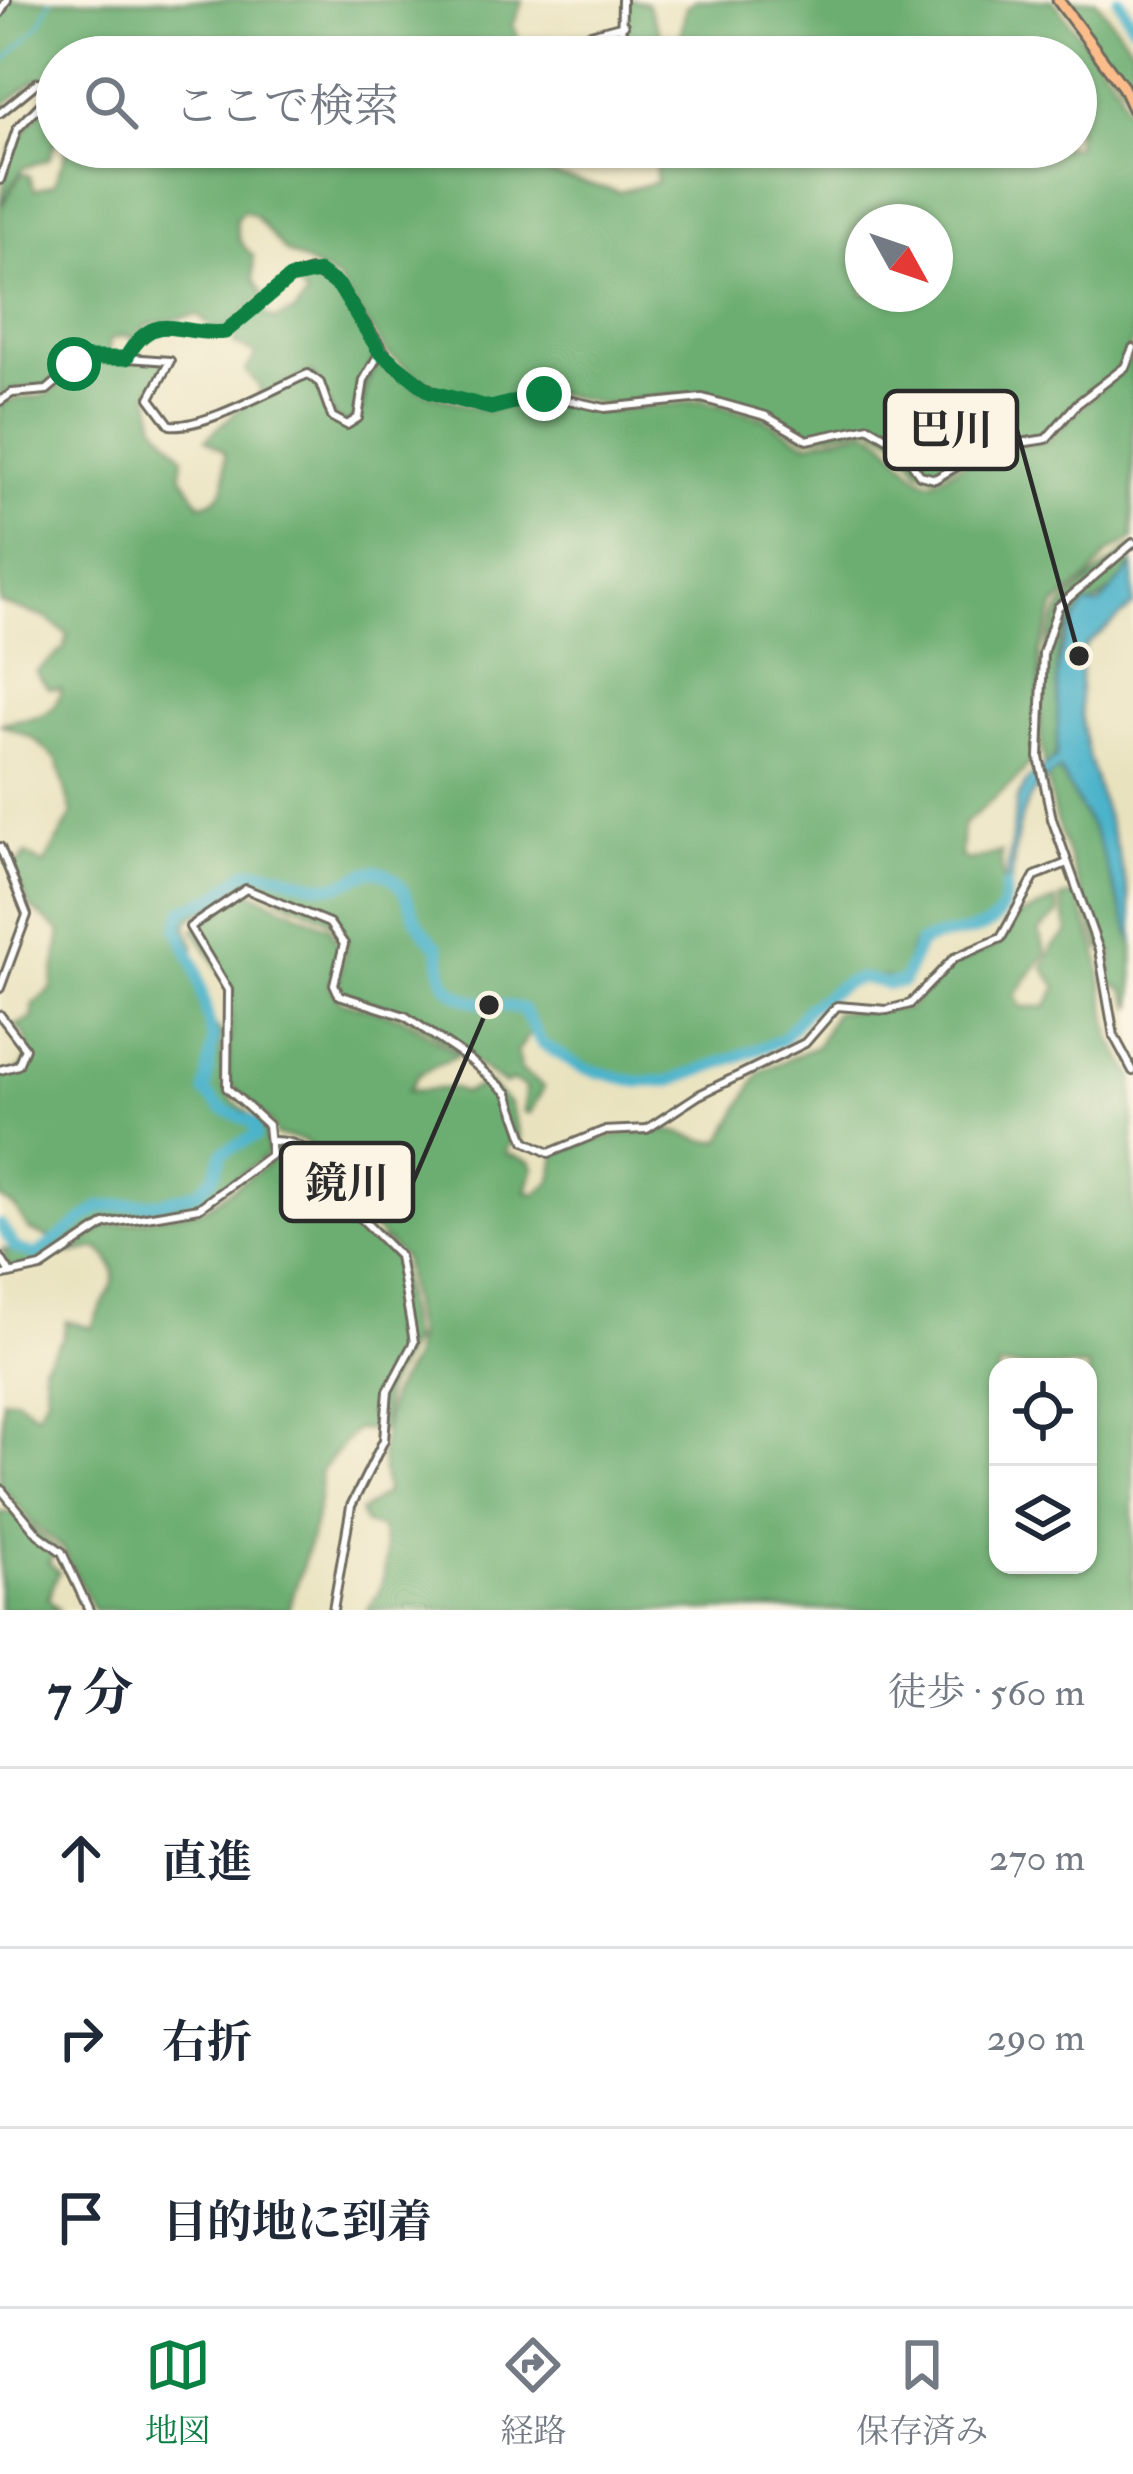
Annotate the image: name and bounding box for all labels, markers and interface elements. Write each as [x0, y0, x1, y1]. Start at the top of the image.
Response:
search box [36, 36, 1097, 168]
icon: search [78, 69, 144, 135]
text: ここで検索 [174, 79, 399, 135]
north arrow [845, 204, 953, 312]
route start [47, 337, 101, 391]
route end [517, 367, 571, 421]
callout: 巴川 [885, 391, 1017, 469]
text: 巴川 [909, 405, 993, 457]
callout: 鏡川 [281, 1143, 413, 1221]
text: 鏡川 [305, 1158, 389, 1210]
map controls [989, 1358, 1097, 1574]
button: locate [989, 1358, 1097, 1466]
button: layers [989, 1466, 1097, 1574]
text: 7 分 [48, 1662, 133, 1726]
text: 徒歩 · 560 m [888, 1668, 1085, 1717]
icon: ahead [48, 1825, 114, 1891]
text: 270 m [989, 1833, 1085, 1882]
text: 直進 [162, 1835, 252, 1891]
icon: right [48, 2005, 114, 2071]
text: 290 m [987, 2013, 1085, 2062]
text: 右折 [162, 2015, 252, 2071]
icon: arrive [48, 2185, 114, 2251]
text: 目的地に到着 [162, 2195, 432, 2251]
tab: 地図 [145, 2332, 211, 2452]
tab: 経路 [500, 2332, 566, 2452]
tab: 保存済み [856, 2332, 988, 2452]

